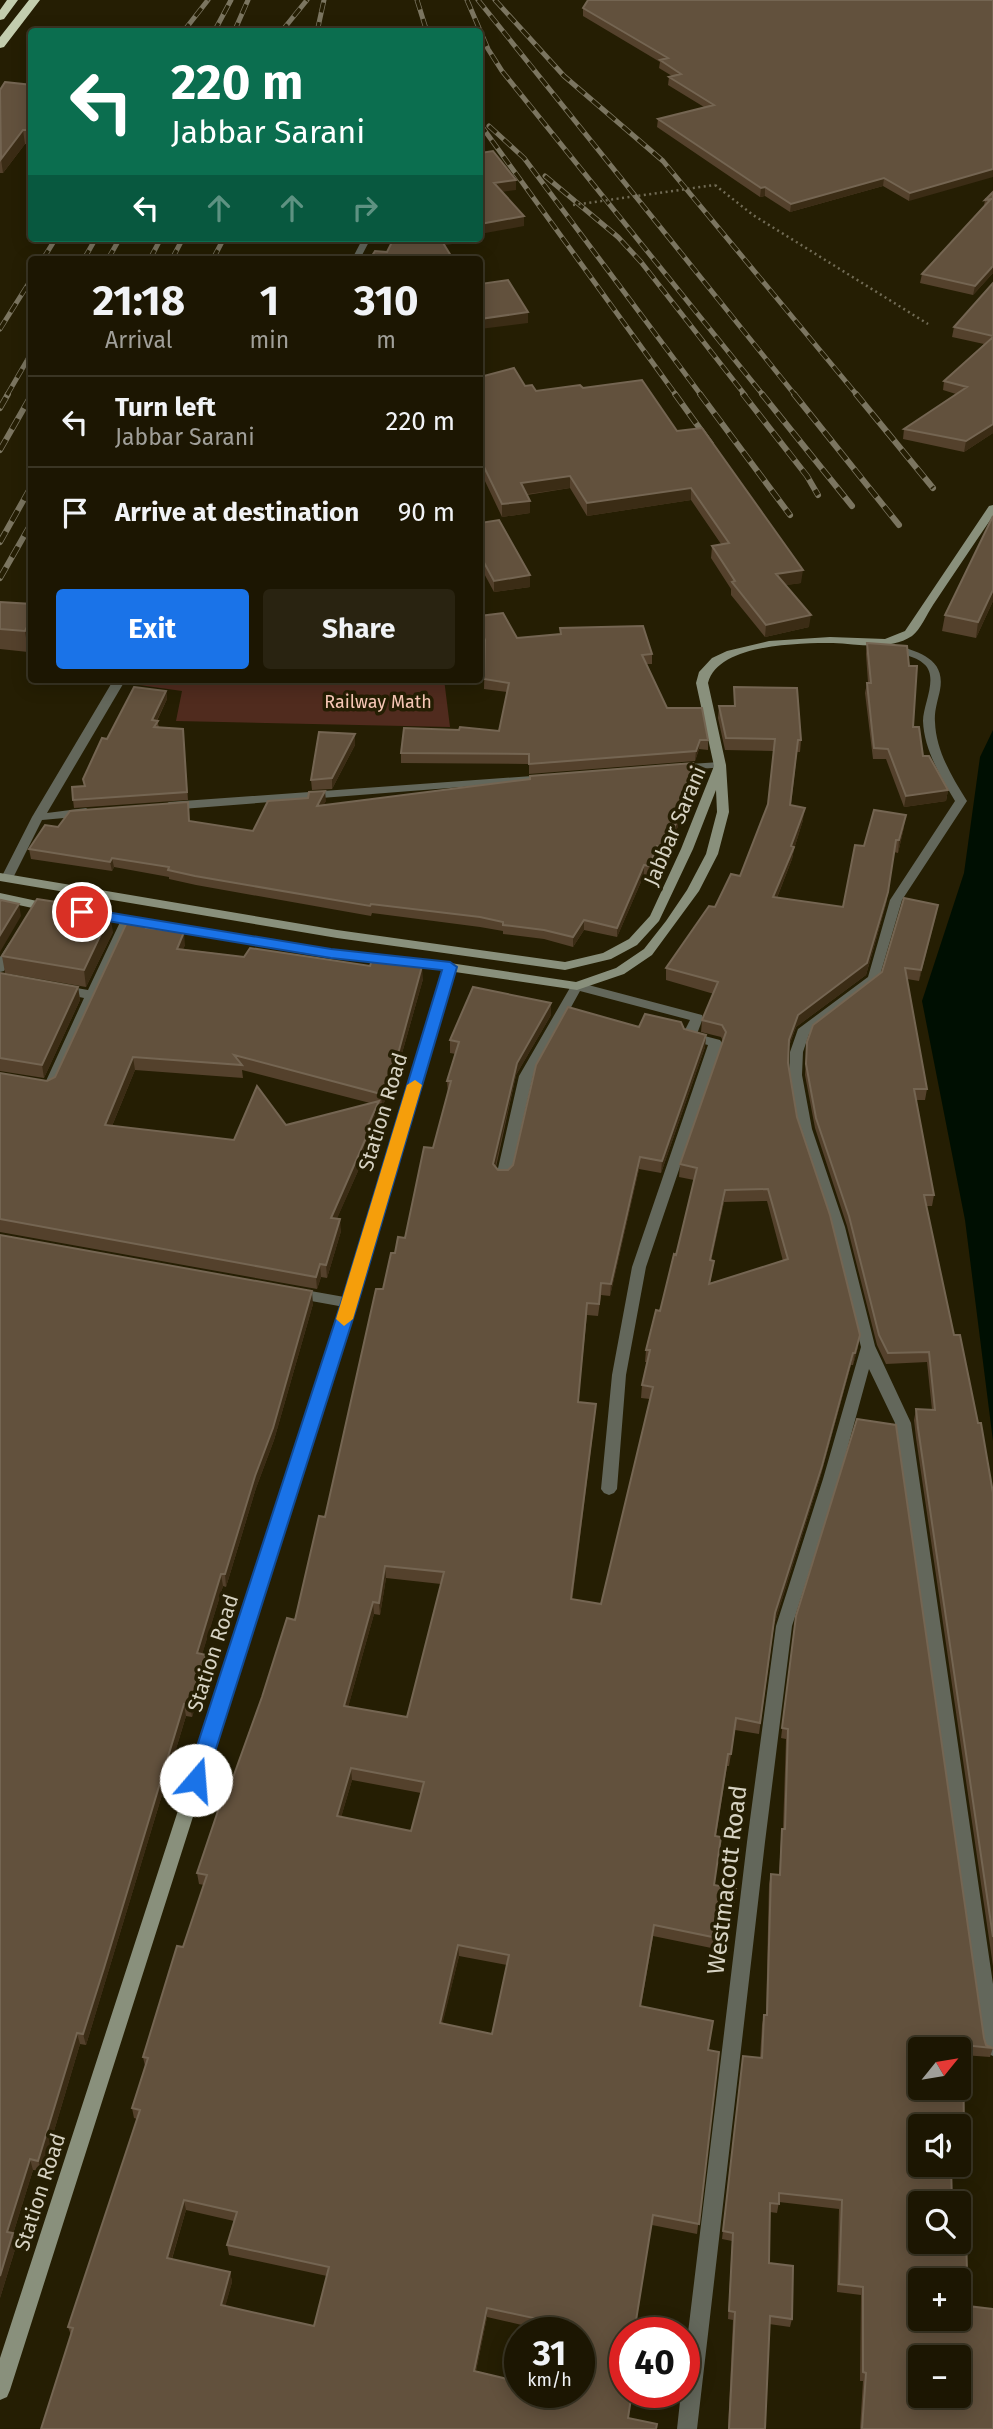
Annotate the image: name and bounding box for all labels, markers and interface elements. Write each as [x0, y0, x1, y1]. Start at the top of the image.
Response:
text: 220 m [171, 53, 303, 112]
icon: left [56, 56, 147, 147]
text: Jabbar Sarani [171, 113, 365, 151]
icon: left [127, 189, 165, 227]
icon: ahead [200, 189, 238, 227]
icon: ahead [273, 189, 311, 227]
icon: right [346, 189, 384, 227]
text: 21:18 [92, 276, 185, 326]
text: 1 [260, 276, 279, 326]
text: 310 [354, 276, 419, 326]
text: Arrival [105, 326, 172, 354]
text: min [250, 326, 289, 354]
text: m [376, 326, 396, 354]
text: Turn left [115, 392, 216, 423]
icon: left [56, 403, 94, 441]
text: 220 m [386, 406, 455, 437]
text: Jabbar Sarani [115, 423, 255, 451]
icon: arrive [56, 494, 94, 532]
text: Arrive at destination [115, 497, 359, 528]
text: 90 m [398, 497, 455, 528]
button: Exit [56, 589, 249, 669]
button: Share [263, 589, 455, 669]
park label: Railway Math [324, 691, 432, 713]
street label: Jabbar Sarani [638, 762, 712, 890]
pin [52, 882, 112, 942]
icon: arrive [63, 893, 101, 931]
street label: Station Road [353, 1050, 413, 1174]
street label: Station Road [182, 1591, 244, 1715]
position arrow [159, 1743, 233, 1817]
street label: Westmacott Road [702, 1784, 752, 1976]
north arrow [908, 2037, 971, 2100]
map controls [908, 2037, 971, 2408]
button: sound [908, 2114, 971, 2177]
street label: Station Road [9, 2130, 71, 2254]
button: search [908, 2191, 971, 2254]
button: + [908, 2268, 971, 2331]
speed limit sign: 40 [609, 2317, 700, 2408]
text: 31 [533, 2332, 566, 2374]
button: − [908, 2345, 971, 2408]
text: km/h [527, 2369, 572, 2391]

